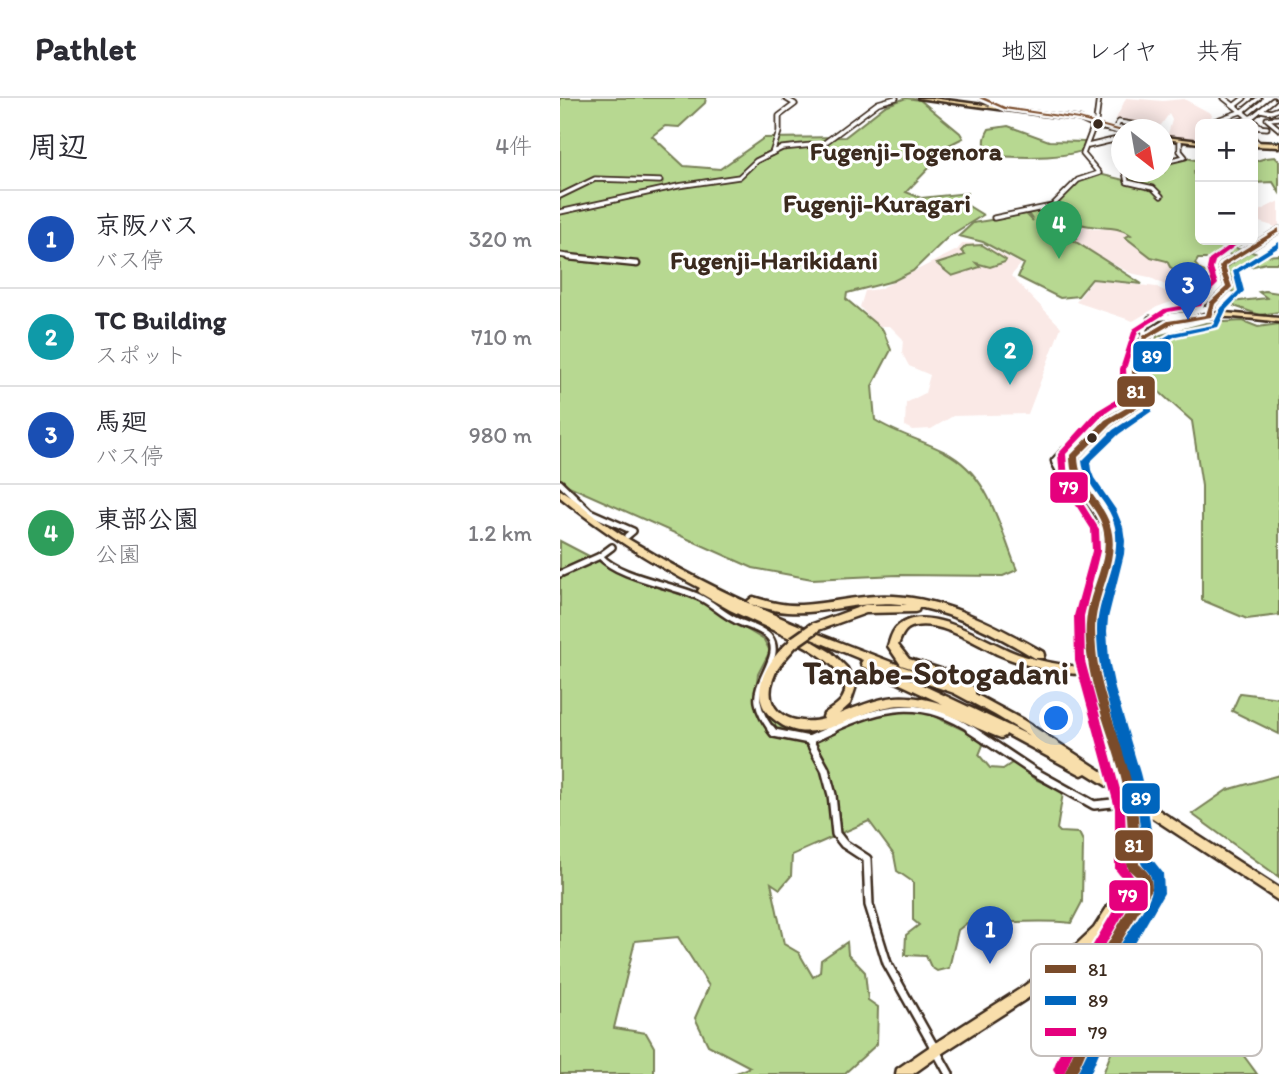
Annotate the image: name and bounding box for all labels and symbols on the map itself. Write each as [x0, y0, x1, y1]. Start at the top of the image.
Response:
unlabelled marker [1091, 117, 1105, 131]
north arrow [1111, 119, 1174, 182]
district label: Fugenji-Togenora [810, 135, 1003, 167]
district label: Fugenji-Kuragari [783, 187, 971, 219]
pin: 4 [1036, 201, 1082, 259]
district label: Fugenji-Harikidani [670, 244, 878, 276]
pin: 3 [1165, 262, 1211, 320]
pin: 2 [987, 327, 1033, 385]
line badge: 89 [1132, 340, 1172, 373]
text: 89 [1142, 345, 1162, 368]
line badge: 81 [1116, 375, 1156, 408]
text: 81 [1126, 380, 1146, 403]
unlabelled marker [1085, 431, 1099, 445]
line badge: 79 [1049, 471, 1089, 504]
text: 79 [1058, 476, 1079, 499]
district label: Tanabe-Sotogadani [802, 654, 1069, 692]
your location [1039, 701, 1073, 735]
line badge: 89 [1121, 782, 1161, 815]
text: 89 [1131, 787, 1151, 810]
line badge: 81 [1114, 829, 1154, 862]
text: 81 [1124, 834, 1144, 857]
line badge: 79 [1108, 879, 1149, 912]
text: 79 [1117, 884, 1138, 907]
pin: 1 [967, 906, 1013, 964]
legend [1031, 944, 1262, 1056]
text: 81 [1088, 958, 1107, 981]
text: 89 [1088, 989, 1108, 1012]
text: 79 [1088, 1021, 1107, 1044]

